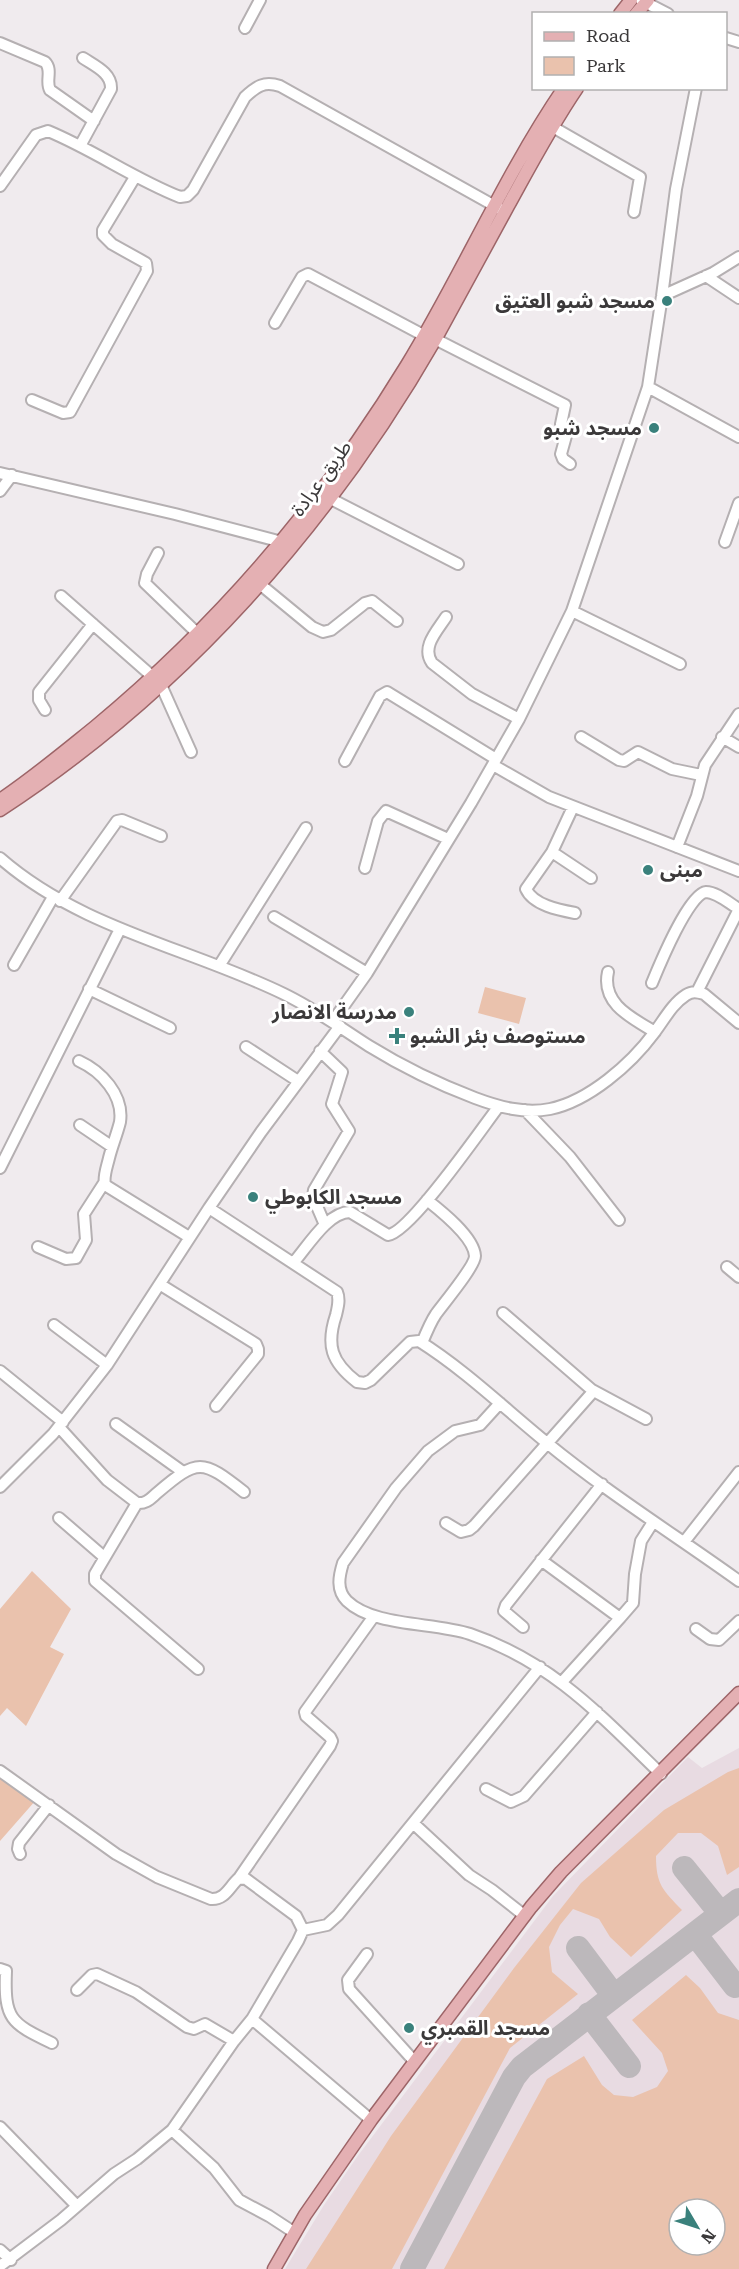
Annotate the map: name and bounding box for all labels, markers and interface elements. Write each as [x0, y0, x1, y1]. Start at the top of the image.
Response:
legend [532, 12, 727, 90]
text: Road [586, 25, 631, 46]
text: Park [586, 55, 626, 76]
place label: مسجد شبو العتيق [495, 289, 655, 313]
marker: مسجد شبو العتيق [660, 294, 674, 308]
place label: مسجد شبو [543, 416, 642, 440]
marker: مسجد شبو [647, 421, 661, 435]
street label: طريق عرادة [285, 435, 357, 521]
place label: مبنى [660, 858, 703, 882]
marker: مبنى [641, 863, 655, 877]
place label: مدرسة الانصار [271, 1000, 397, 1024]
marker: مدرسة الانصار [402, 1005, 416, 1019]
place label: مستوصف بئر الشبو [410, 1024, 586, 1048]
marker: مستوصف بئر الشبو [388, 1027, 406, 1045]
place label: مسجد الكابوطي [265, 1185, 402, 1214]
marker: مسجد الكابوطي [246, 1190, 260, 1204]
place label: مسجد القمبري [421, 2016, 550, 2045]
marker: مسجد القمبري [402, 2021, 416, 2035]
north arrow [667, 2197, 727, 2257]
text: N [697, 2225, 720, 2247]

